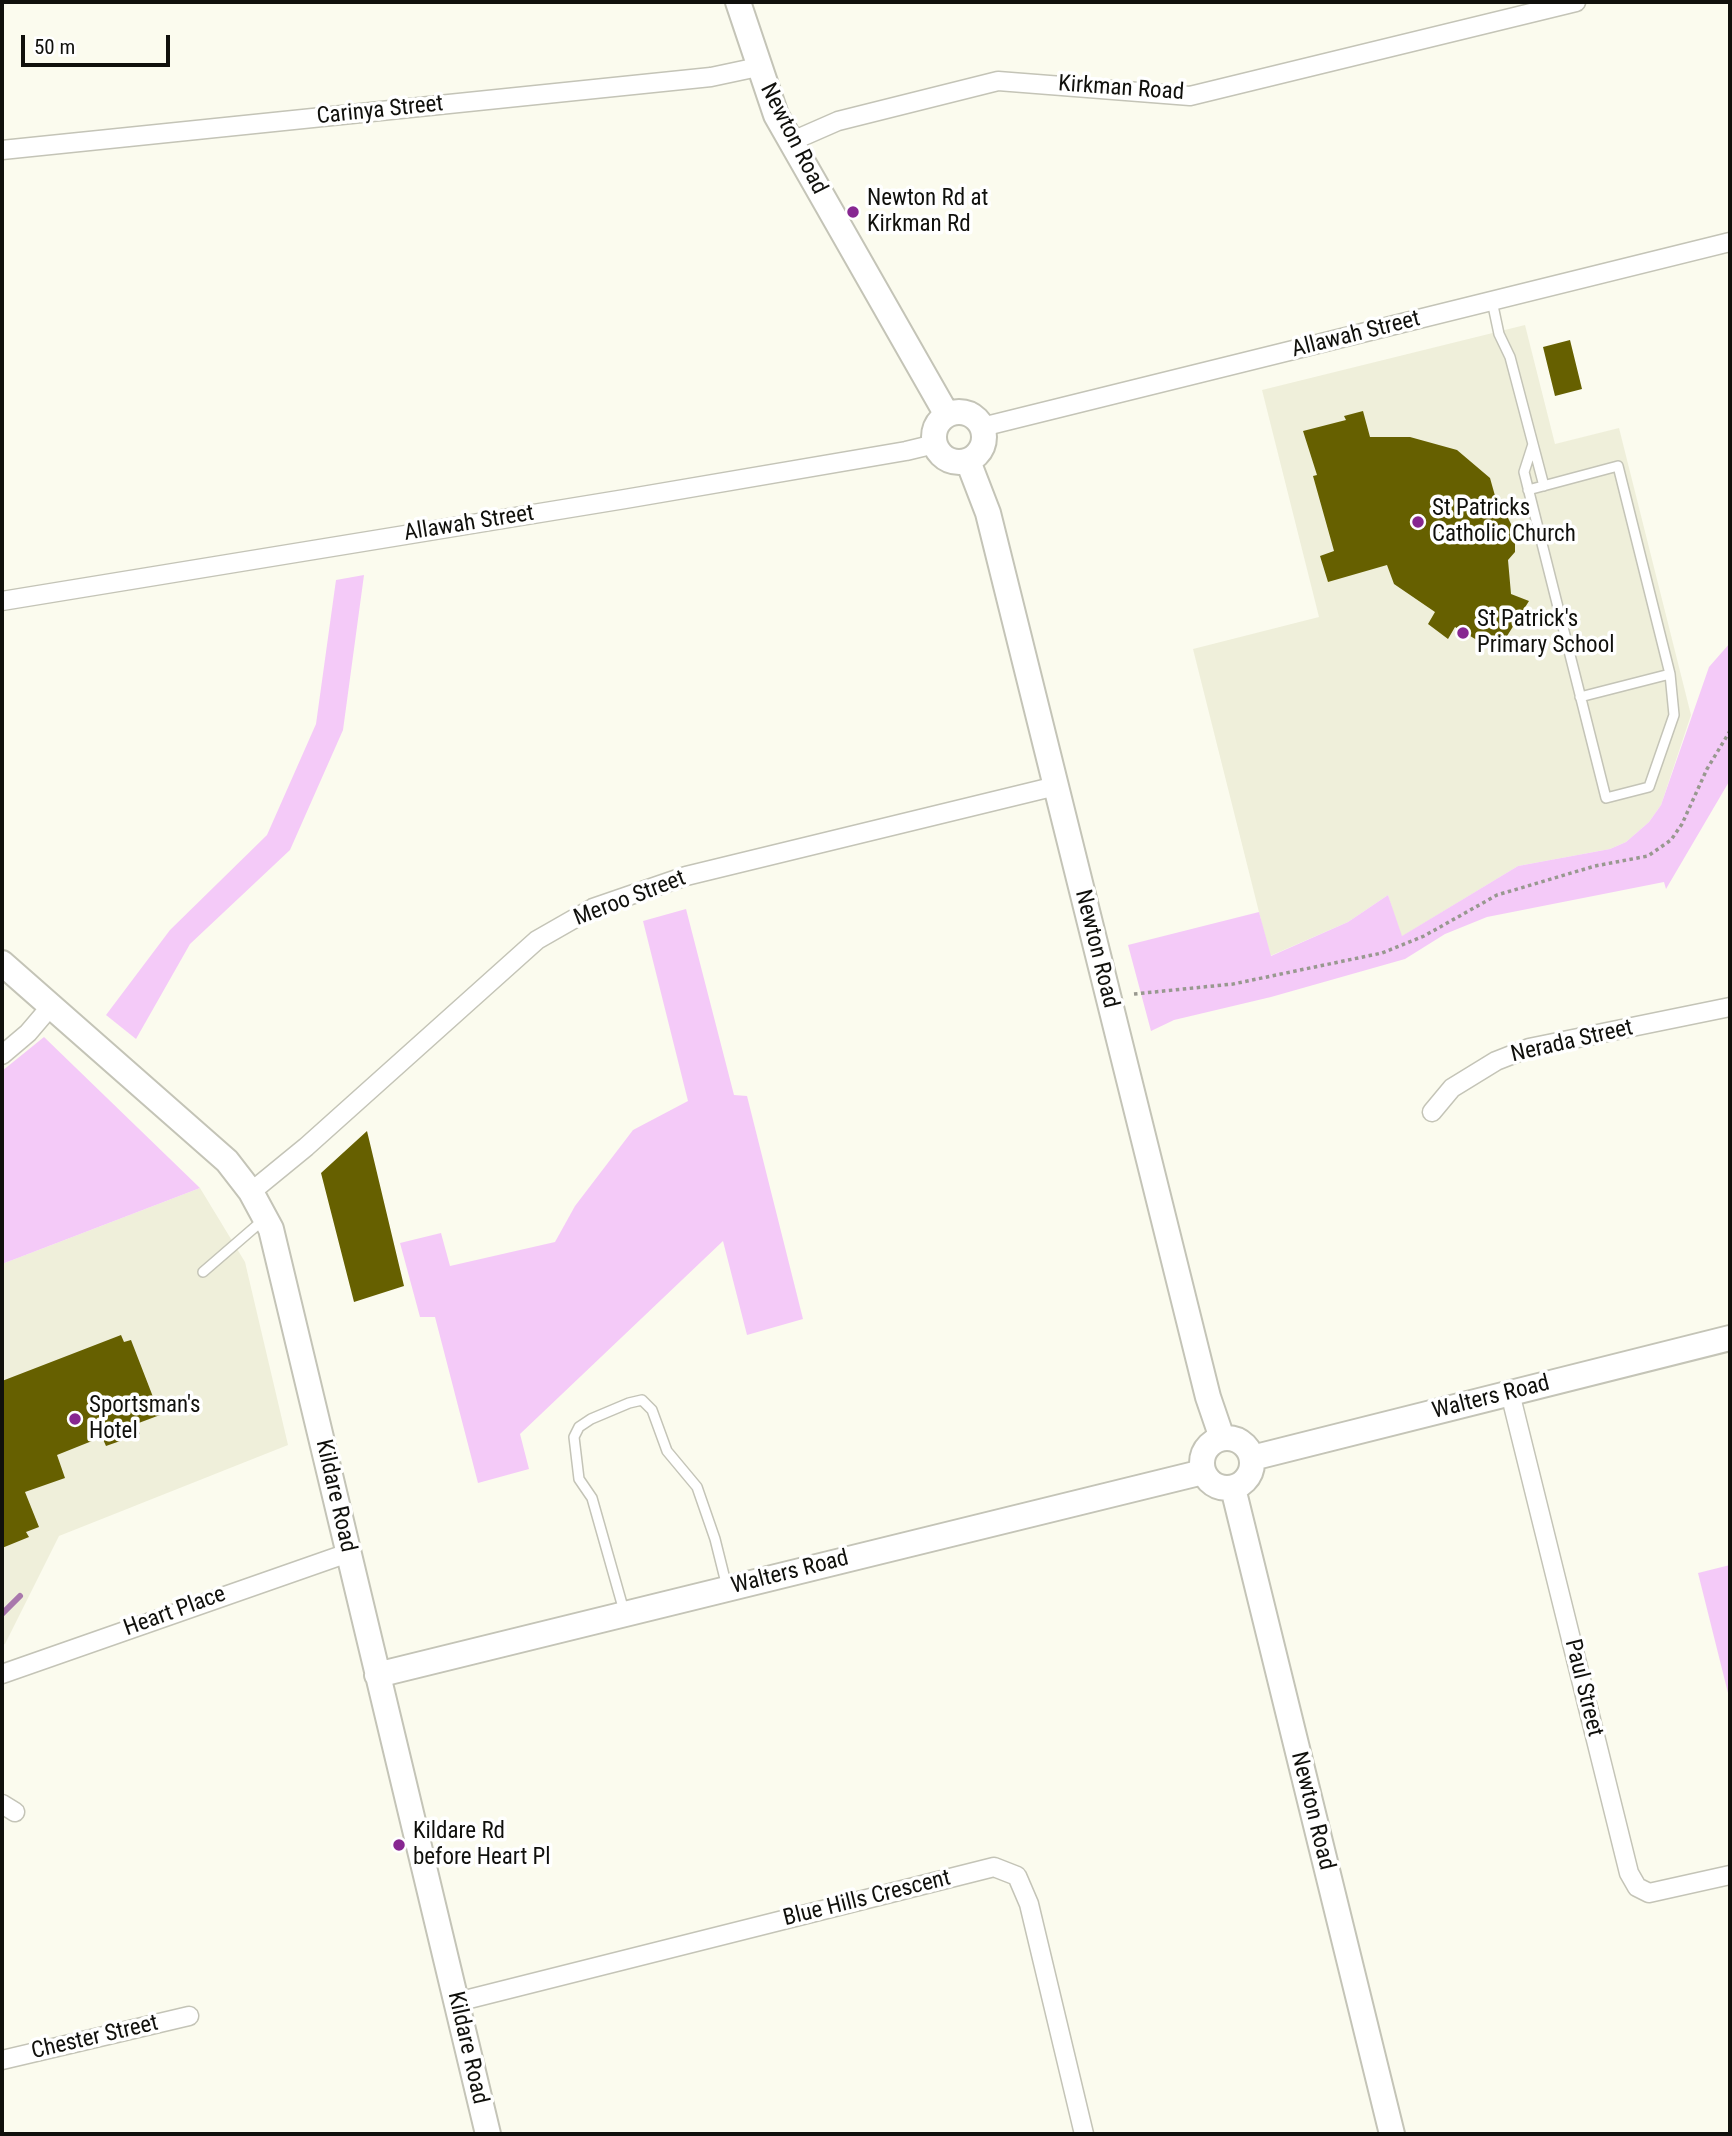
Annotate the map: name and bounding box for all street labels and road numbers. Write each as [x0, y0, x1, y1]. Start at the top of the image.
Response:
street label: Kirkman Road [1057, 71, 1185, 107]
street label: Newton Road [753, 79, 833, 199]
street label: Carinya Street [315, 91, 445, 131]
street label: Allawah Street [1289, 306, 1423, 364]
street label: Allawah Street [402, 500, 536, 548]
street label: Meroo Street [570, 865, 690, 933]
street label: Newton Road [1068, 887, 1124, 1011]
street label: Nerada Street [1508, 1015, 1636, 1069]
street label: Walters Road [1429, 1370, 1553, 1426]
street label: Kildare Road [309, 1437, 361, 1555]
street label: Walters Road [728, 1545, 852, 1601]
street label: Heart Place [120, 1581, 230, 1643]
street label: Paul Street [1558, 1637, 1608, 1739]
street label: Newton Road [1284, 1749, 1340, 1873]
street label: Blue Hills Crescent [781, 1865, 953, 1933]
street label: Kildare Road [441, 1989, 493, 2107]
street label: Chester Street [29, 2010, 161, 2066]

